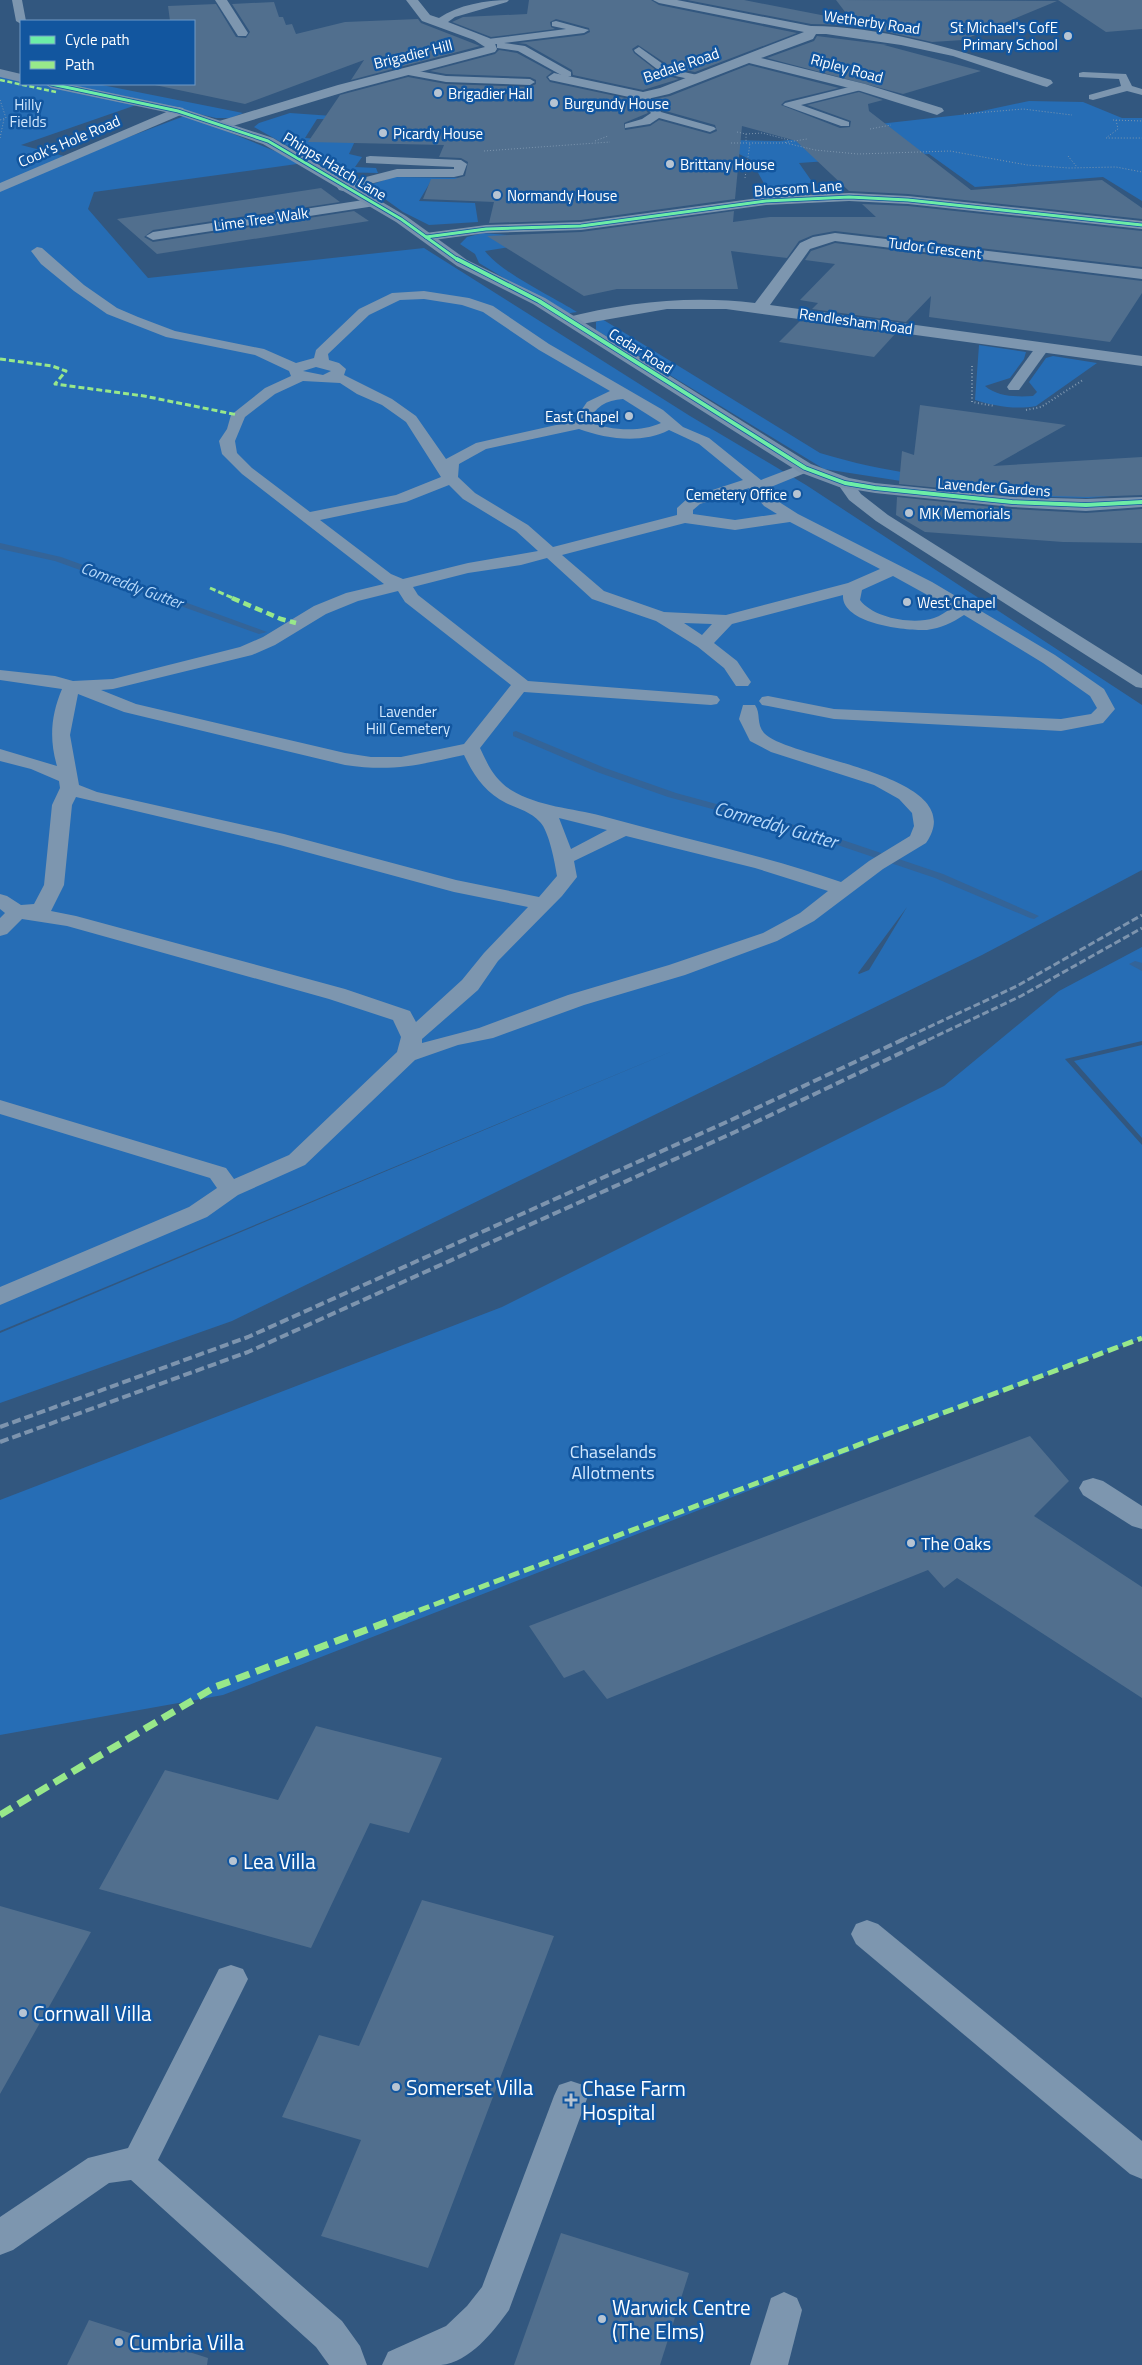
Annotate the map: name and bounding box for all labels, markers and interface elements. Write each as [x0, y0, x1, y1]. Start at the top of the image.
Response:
street label: Wetherby Road [822, 4, 922, 40]
place label: St Michael's CofE Primary School [950, 16, 1058, 56]
legend [20, 20, 195, 85]
text: Cycle path [65, 28, 130, 51]
marker: St Michael's CofE Primary School [1062, 30, 1074, 42]
street label: Brigadier Hill [371, 33, 455, 75]
street label: Bedale Road [640, 41, 722, 89]
street label: Ripley Road [808, 47, 886, 89]
text: Path [65, 53, 95, 76]
place label: Brigadier Hall [448, 82, 533, 105]
marker: Brigadier Hall [432, 87, 444, 99]
place label: Burgundy House [564, 92, 669, 115]
park label: Hilly Fields [9, 93, 47, 133]
marker: Burgundy House [548, 97, 560, 109]
street label: Cook's Hole Road [14, 109, 124, 173]
place label: Picardy House [393, 122, 483, 145]
street label: Phipps Hatch Lane [279, 126, 391, 206]
marker: Picardy House [377, 127, 389, 139]
place label: Brittany House [680, 153, 775, 176]
marker: Brittany House [664, 158, 676, 170]
street label: Blossom Lane [753, 173, 843, 203]
place label: Normandy House [507, 184, 617, 207]
marker: Normandy House [491, 189, 503, 201]
street label: Lime Tree Walk [212, 201, 310, 237]
street label: Tudor Crescent [887, 231, 984, 265]
street label: Rendlesham Road [798, 302, 914, 340]
street label: Cedar Road [604, 322, 678, 380]
place label: East Chapel [545, 405, 619, 428]
marker: East Chapel [623, 410, 635, 422]
street label: Lavender Gardens [937, 472, 1051, 502]
place label: Cemetery Office [686, 483, 787, 506]
marker: Cemetery Office [791, 488, 803, 500]
place label: MK Memorials [919, 502, 1010, 525]
marker: MK Memorials [903, 507, 915, 519]
water label: Comreddy Gutter [78, 555, 188, 615]
place label: West Chapel [917, 591, 996, 614]
marker: West Chapel [901, 596, 913, 608]
park label: Lavender Hill Cemetery [366, 700, 450, 740]
water label: Comreddy Gutter [711, 793, 843, 856]
park label: Chaselands Allotments [570, 1438, 656, 1486]
place label: The Oaks [921, 1530, 991, 1557]
marker: The Oaks [905, 1537, 917, 1549]
place label: Lea Villa [243, 1845, 316, 1877]
marker: Lea Villa [227, 1855, 239, 1867]
place label: Cornwall Villa [33, 1997, 152, 2029]
marker: Cornwall Villa [17, 2007, 29, 2019]
place label: Somerset Villa [406, 2071, 534, 2103]
place label: Chase Farm Hospital [582, 2072, 686, 2128]
marker: Somerset Villa [390, 2081, 402, 2093]
marker: Chase Farm Hospital [564, 2093, 578, 2107]
place label: Warwick Centre (The Elms) [612, 2291, 751, 2347]
marker: Warwick Centre (The Elms) [596, 2313, 608, 2325]
place label: Cumbria Villa [129, 2326, 244, 2358]
marker: Cumbria Villa [113, 2336, 125, 2348]

